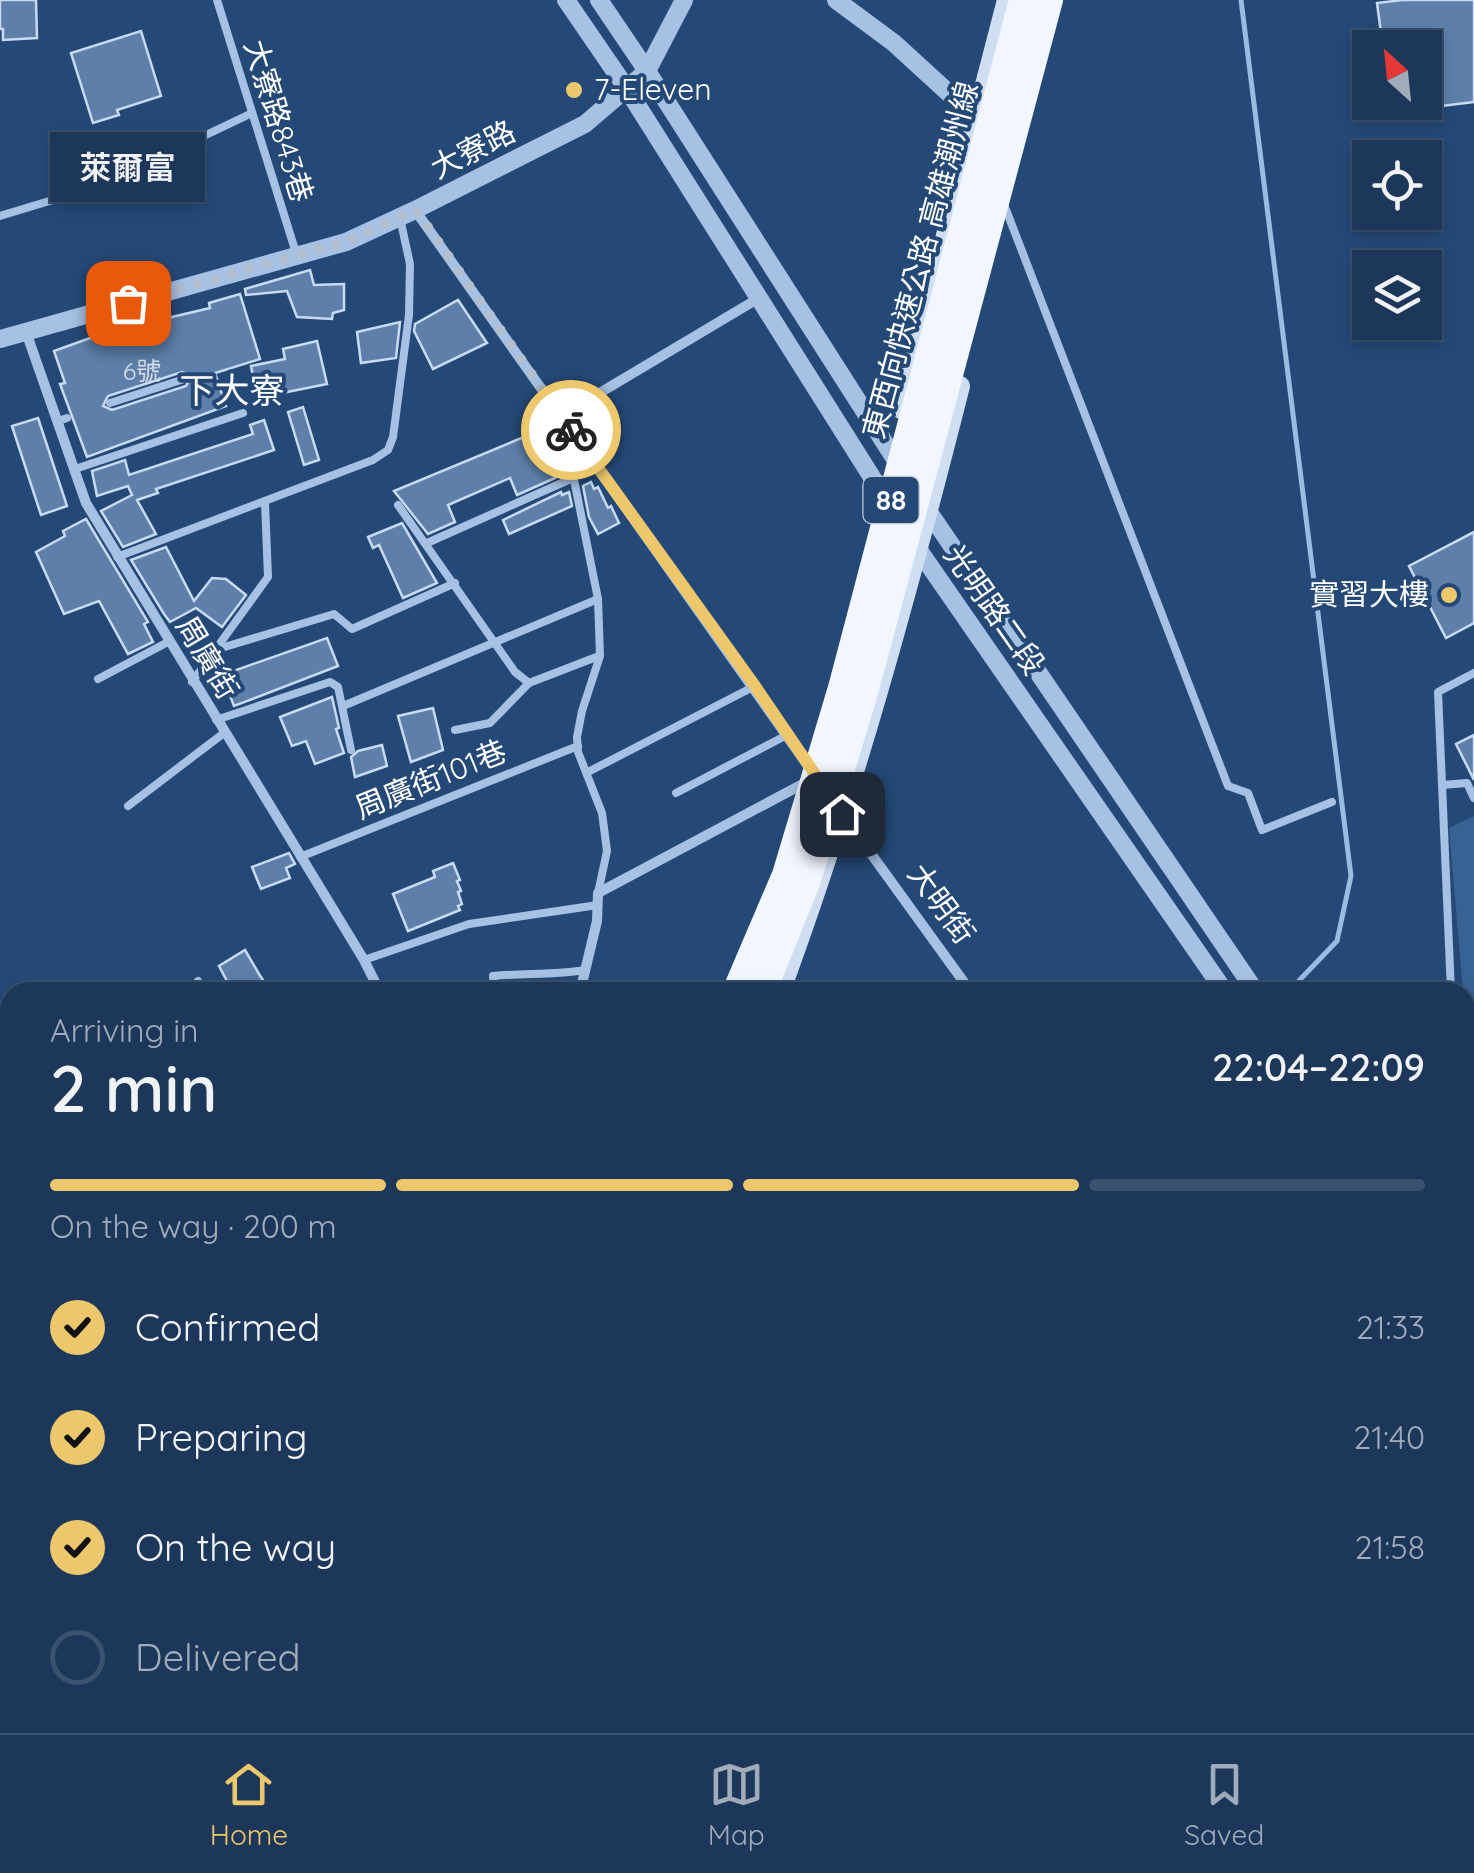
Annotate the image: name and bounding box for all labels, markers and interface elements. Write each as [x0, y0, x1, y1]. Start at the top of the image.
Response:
north arrow [1352, 30, 1442, 120]
map controls [1352, 30, 1442, 340]
street label: 大寮路843巷 [236, 35, 322, 206]
place label: 7-Eleven [594, 70, 712, 108]
street label: 東西向快速公路 高雄潮州線 [854, 77, 986, 442]
marker: 7-Eleven [563, 79, 585, 101]
street label: 大寮路 [424, 112, 521, 186]
callout: 萊爾富 [51, 133, 206, 203]
button: locate [1352, 140, 1442, 230]
text: 萊爾富 [79, 147, 176, 187]
button: layers [1352, 250, 1442, 340]
pin [86, 261, 171, 346]
icon: bag [101, 276, 156, 331]
house number: 6號 [123, 355, 161, 386]
district label: 下大寮 [179, 368, 285, 412]
courier [521, 380, 621, 480]
icon: bike [544, 403, 599, 458]
road number: 88 [864, 477, 918, 523]
street label: 光明路二段 [936, 537, 1053, 682]
place label: 實習大樓 [1309, 575, 1429, 613]
marker: 實習大樓 [1438, 584, 1460, 606]
street label: 周廣街 [168, 609, 247, 706]
street label: 周廣街101巷 [349, 731, 512, 827]
pin [800, 772, 885, 857]
icon: home [815, 787, 870, 842]
street label: 大明街 [900, 856, 984, 951]
text: Arriving in [50, 1010, 199, 1050]
text: 22:04–22:09 [1212, 1043, 1425, 1091]
text: 2 min [50, 1047, 218, 1128]
text: On the way · 200 m [50, 1206, 337, 1246]
icon: check [50, 1300, 105, 1355]
text: Confirmed [135, 1303, 320, 1351]
text: 21:33 [1356, 1307, 1425, 1347]
icon: check [50, 1410, 105, 1465]
text: Preparing [135, 1413, 307, 1461]
text: 21:40 [1354, 1417, 1425, 1457]
icon: check [50, 1520, 105, 1575]
text: On the way [135, 1523, 336, 1571]
text: 21:58 [1355, 1527, 1425, 1567]
text: Delivered [135, 1633, 301, 1681]
tab: Home [210, 1757, 288, 1852]
tab: Map [708, 1757, 765, 1852]
tab: Saved [1184, 1757, 1264, 1852]

